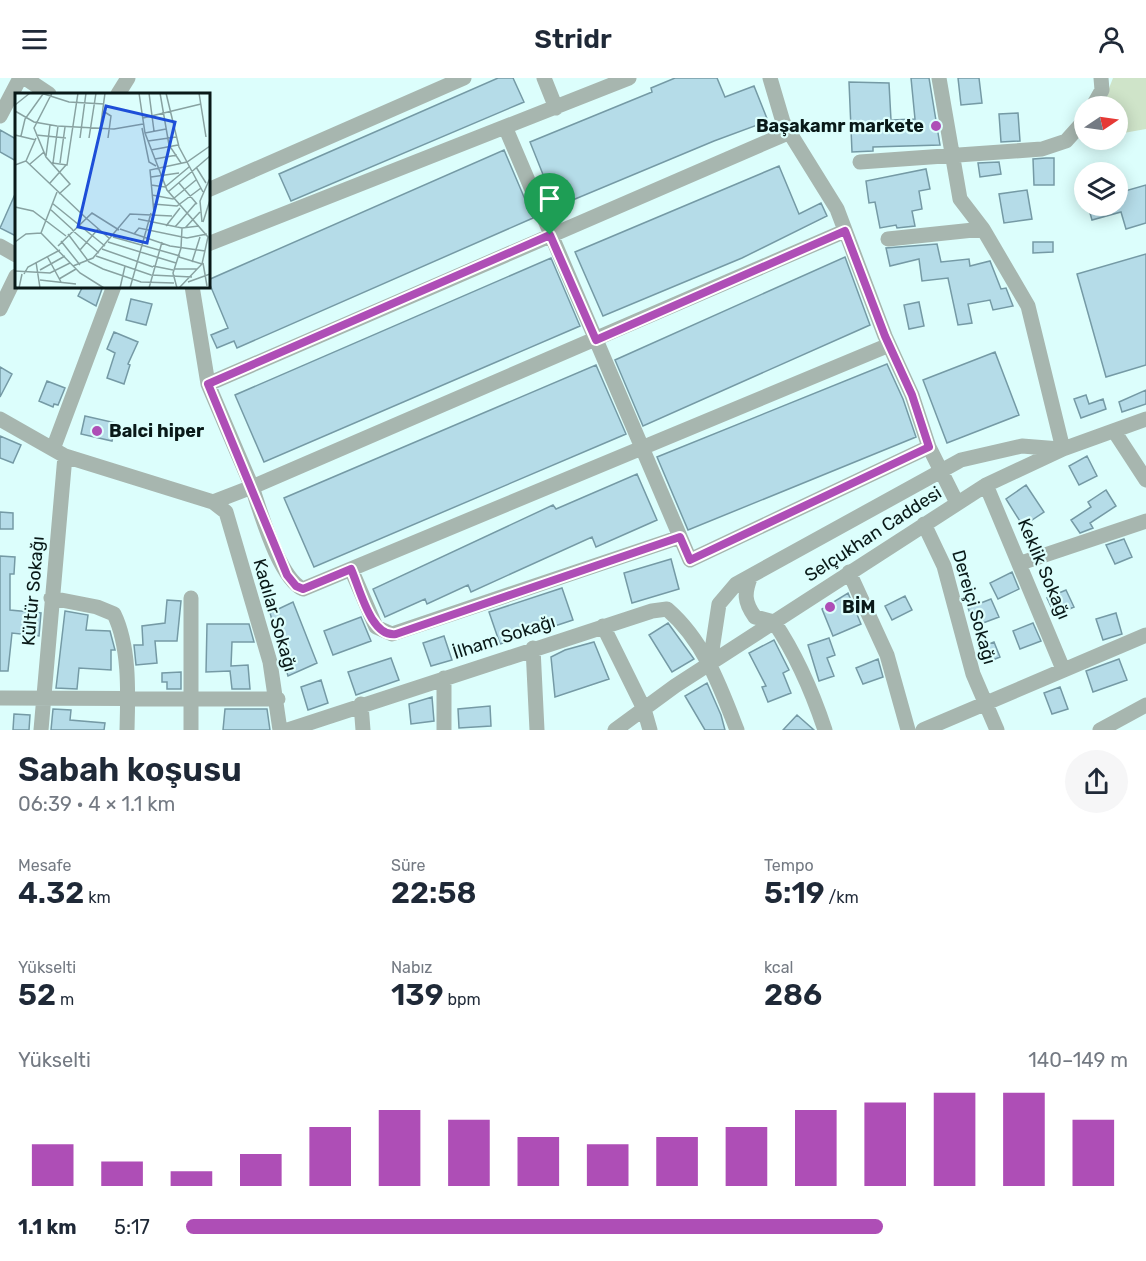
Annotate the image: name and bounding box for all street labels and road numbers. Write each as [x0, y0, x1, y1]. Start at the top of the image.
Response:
street label: Selçukhan Caddesi [800, 482, 946, 586]
street label: Keklik Sokağı [1013, 515, 1075, 623]
street label: Kültür Sokağı [17, 535, 49, 647]
street label: Dereiçi Sokağı [947, 547, 1001, 667]
street label: Kadılar Sokağı [248, 556, 302, 674]
street label: İlham Sokağı [450, 610, 558, 664]

